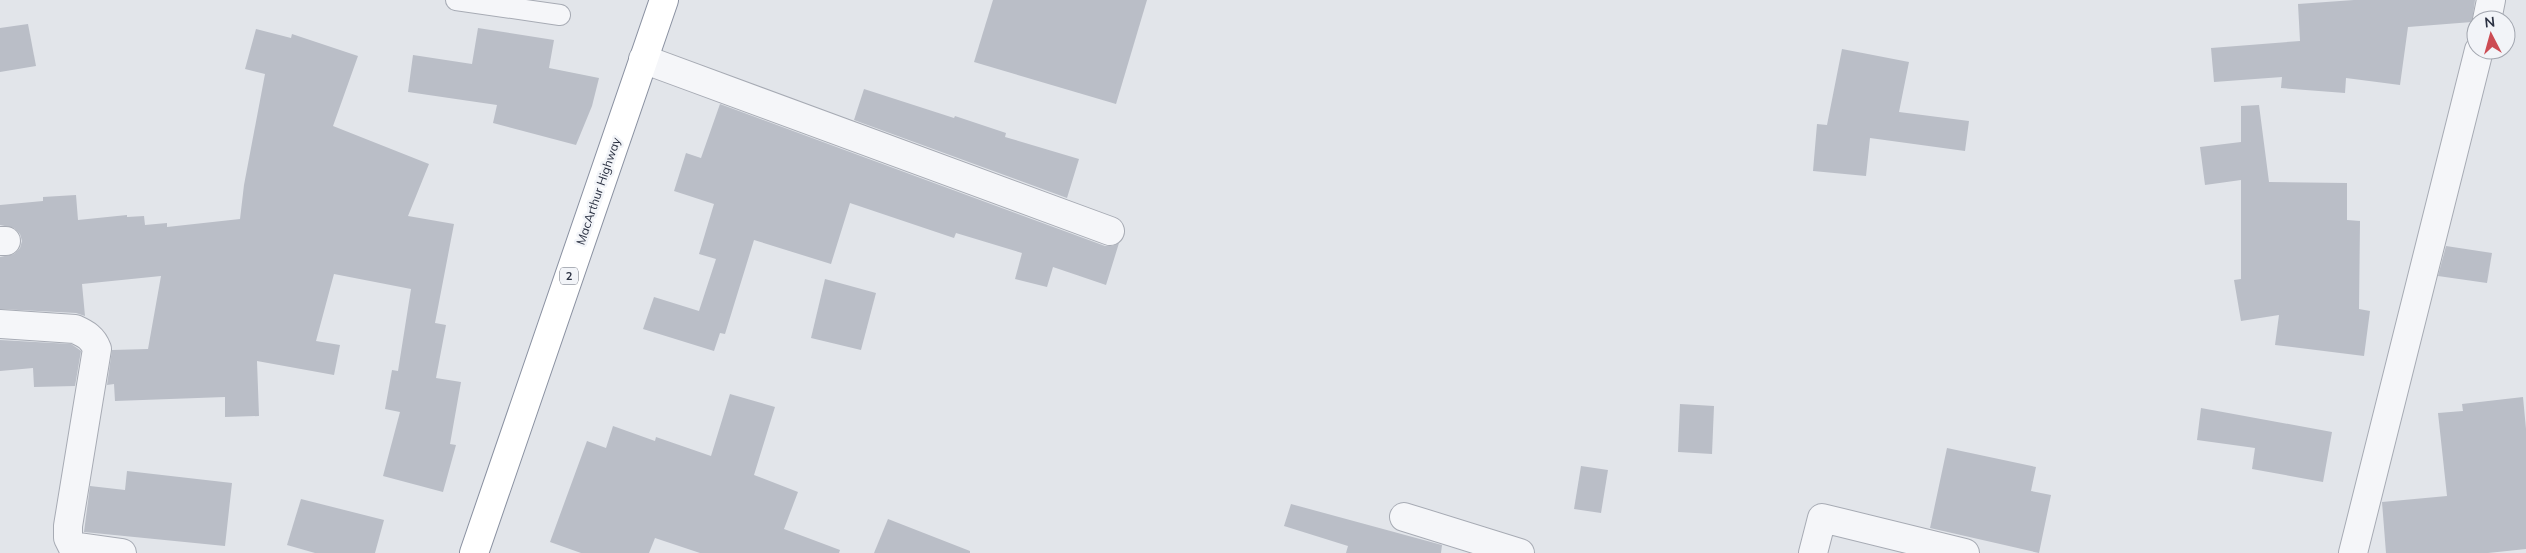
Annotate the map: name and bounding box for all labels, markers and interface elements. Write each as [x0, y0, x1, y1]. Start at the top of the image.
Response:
north arrow [2466, 10, 2516, 60]
text: N [2483, 13, 2496, 32]
street label: MacArthur Highway [573, 135, 624, 247]
road number: 2 [560, 268, 578, 284]

